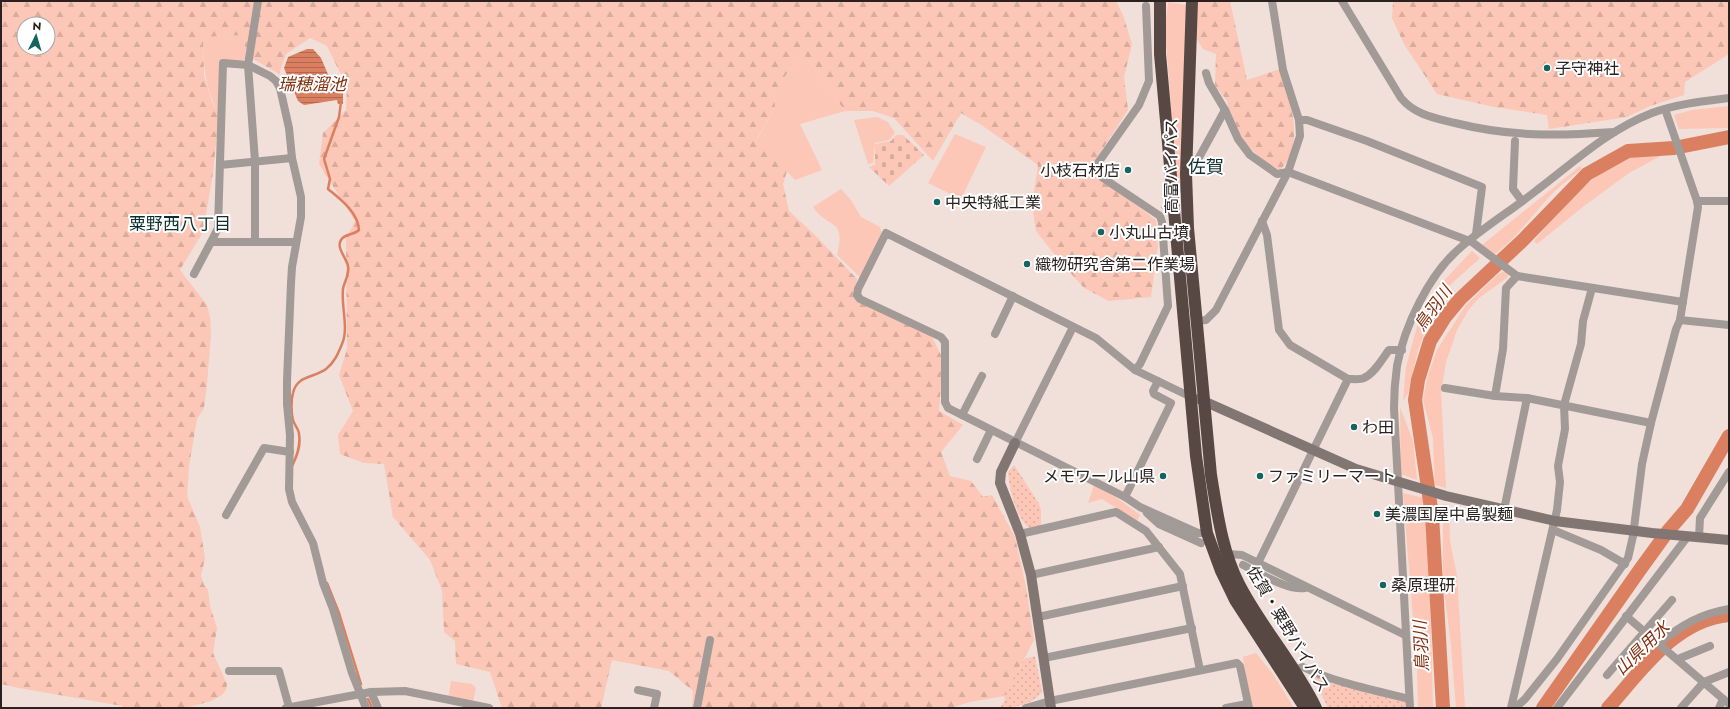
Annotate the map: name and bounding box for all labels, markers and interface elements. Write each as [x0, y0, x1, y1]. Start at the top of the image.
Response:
north arrow [16, 16, 56, 56]
text: N [32, 18, 42, 34]
place label: 子守神社 [1555, 57, 1619, 80]
marker: 子守神社 [1542, 63, 1552, 73]
water label: 瑞穂溜池 [278, 72, 348, 96]
street label: 高富バイパス [1160, 118, 1183, 214]
district label: 佐賀 [1188, 154, 1224, 180]
place label: 小枝石材店 [1040, 159, 1120, 182]
marker: 小枝石材店 [1123, 165, 1133, 175]
place label: 中央特紙工業 [945, 191, 1041, 214]
marker: 中央特紙工業 [932, 197, 942, 207]
district label: 粟野西八丁目 [129, 212, 231, 236]
place label: 小丸山古墳 [1109, 221, 1189, 244]
marker: 小丸山古墳 [1096, 227, 1106, 237]
place label: 織物研究舎第二作業場 [1035, 253, 1195, 276]
marker: 織物研究舎第二作業場 [1022, 259, 1032, 269]
water label: 鳥羽川 [1408, 279, 1459, 336]
place label: わ田 [1362, 416, 1394, 439]
marker: わ田 [1349, 422, 1359, 432]
place label: メモワール山県 [1043, 465, 1155, 488]
place label: ファミリーマート [1268, 465, 1396, 488]
marker: メモワール山県 [1158, 471, 1168, 481]
marker: ファミリーマート [1255, 471, 1265, 481]
place label: 美濃国屋中島製麺 [1385, 503, 1513, 526]
marker: 美濃国屋中島製麺 [1372, 509, 1382, 519]
street label: 佐賀・粟野バイパス [1241, 561, 1335, 697]
place label: 桑原理研 [1391, 574, 1455, 597]
marker: 桑原理研 [1378, 580, 1388, 590]
water label: 山県用水 [1609, 614, 1676, 680]
water label: 鳥羽川 [1408, 618, 1434, 672]

